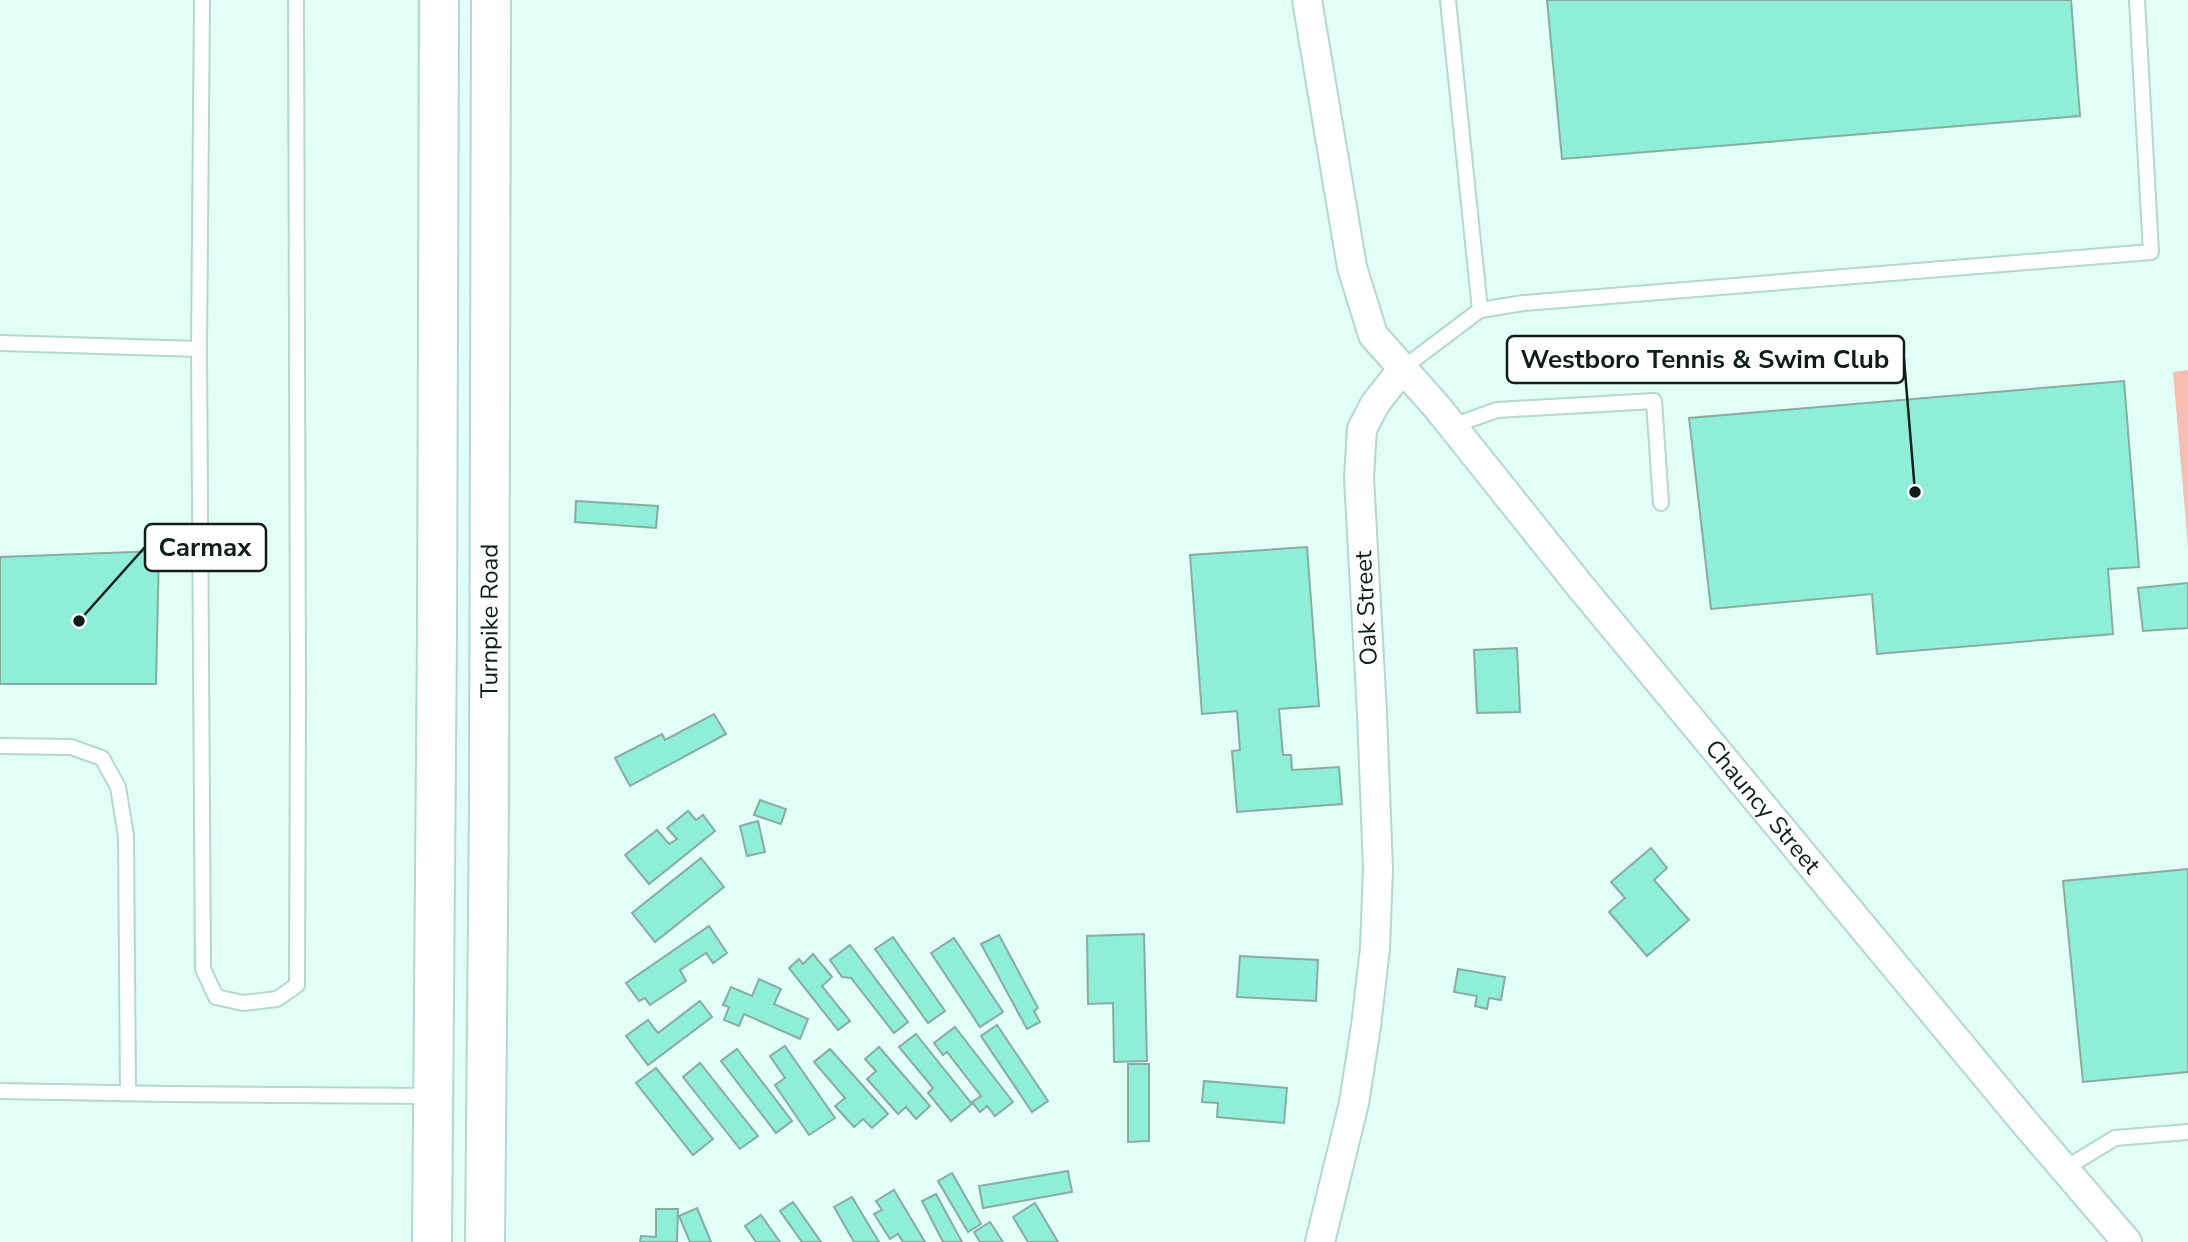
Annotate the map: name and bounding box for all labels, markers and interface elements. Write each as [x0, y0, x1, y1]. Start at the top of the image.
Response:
callout: Westboro Tennis & Swim Club [1507, 336, 1904, 383]
text: Westboro Tennis & Swim Club [1521, 342, 1889, 377]
callout: Carmax [145, 524, 266, 571]
text: Carmax [159, 530, 252, 565]
street label: Turnpike Road [473, 544, 506, 698]
street label: Oak Street [1347, 549, 1385, 666]
street label: Chauncy Street [1698, 733, 1828, 881]

